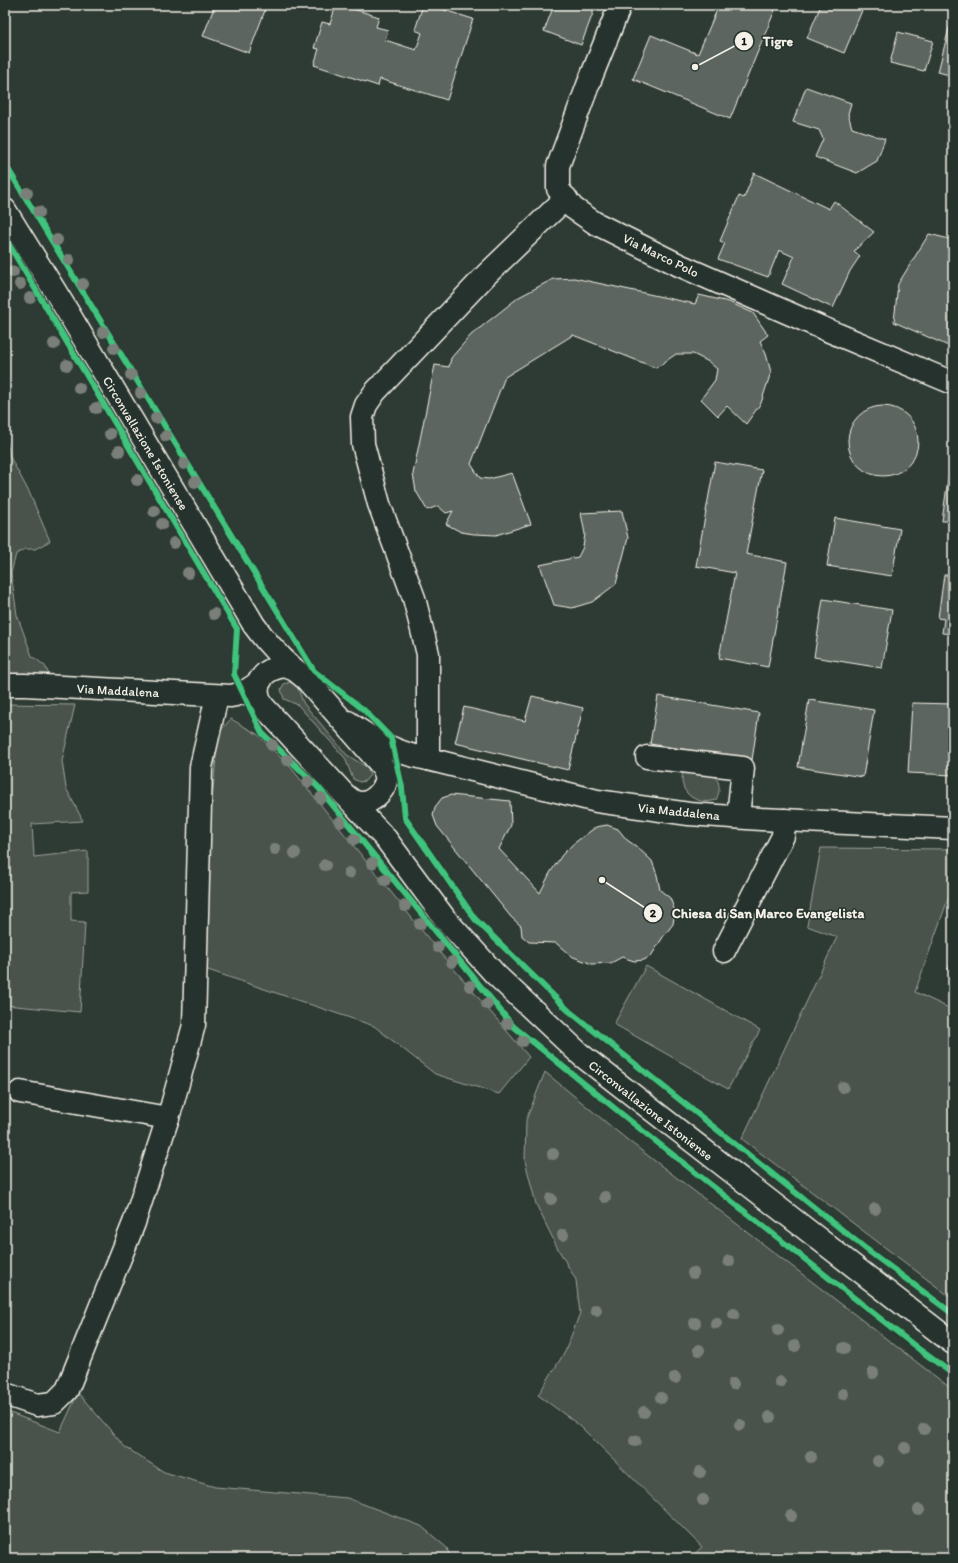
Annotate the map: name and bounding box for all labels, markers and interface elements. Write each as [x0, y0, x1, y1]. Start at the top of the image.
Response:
callout: Tigre [734, 28, 801, 54]
text: Tigre [762, 33, 794, 50]
text: 1 [741, 34, 747, 48]
street label: Via Marco Polo [620, 231, 702, 280]
street label: Circonvallazione Istoniense [100, 374, 192, 513]
street label: Via Maddalena [76, 681, 160, 700]
street label: Via Maddalena [637, 800, 721, 823]
callout: Chiesa di San Marco Evangelista [643, 900, 873, 926]
text: Chiesa di San Marco Evangelista [672, 905, 864, 922]
text: 2 [650, 906, 657, 920]
street label: Circonvallazione Istoniense [586, 1057, 716, 1164]

